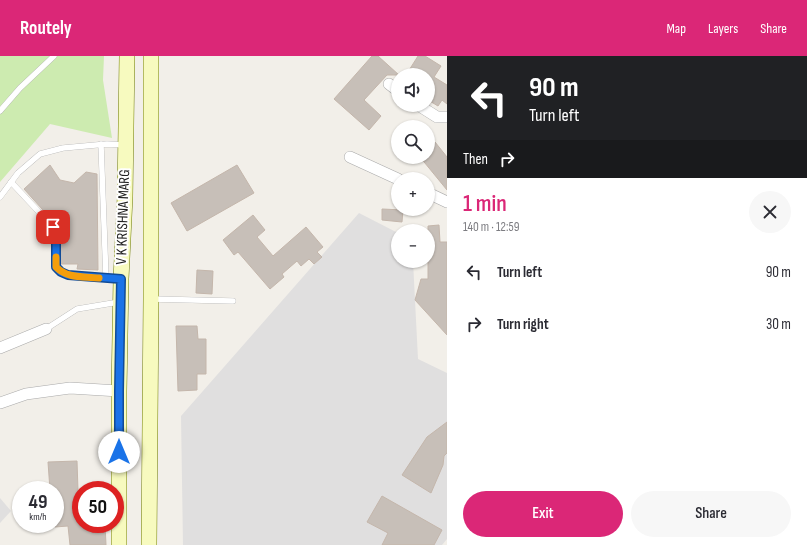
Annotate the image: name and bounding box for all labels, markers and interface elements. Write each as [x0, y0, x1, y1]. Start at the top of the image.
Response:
text: Routely [20, 17, 72, 40]
text: Map [666, 20, 686, 37]
text: Layers [708, 20, 738, 37]
text: Share [760, 20, 787, 37]
map controls [391, 68, 435, 268]
button: sound [391, 68, 435, 112]
text: 90 m [529, 71, 579, 104]
icon: left [463, 72, 515, 124]
text: Turn left [529, 105, 580, 126]
button: search [391, 120, 435, 164]
icon: right [496, 148, 518, 170]
text: Then [463, 150, 488, 169]
street label: V K KRISHNA MARG [112, 169, 134, 265]
button: + [391, 172, 435, 216]
text: 1 min [463, 189, 507, 218]
button: close [749, 191, 791, 233]
pin [36, 210, 70, 244]
icon: arrive [42, 216, 64, 238]
text: 140 m · 12:59 [463, 219, 519, 235]
button: − [391, 224, 435, 268]
icon: left [463, 261, 485, 283]
text: Turn left [497, 263, 542, 282]
text: 90 m [766, 263, 791, 282]
icon: right [463, 313, 485, 335]
text: Turn right [497, 315, 549, 334]
text: 30 m [766, 315, 791, 334]
position arrow [98, 431, 140, 473]
speed limit sign: 50 [72, 481, 124, 533]
text: 49 [29, 490, 47, 514]
button: Exit [463, 491, 623, 537]
button: Share [631, 491, 791, 537]
text: km/h [29, 511, 47, 523]

